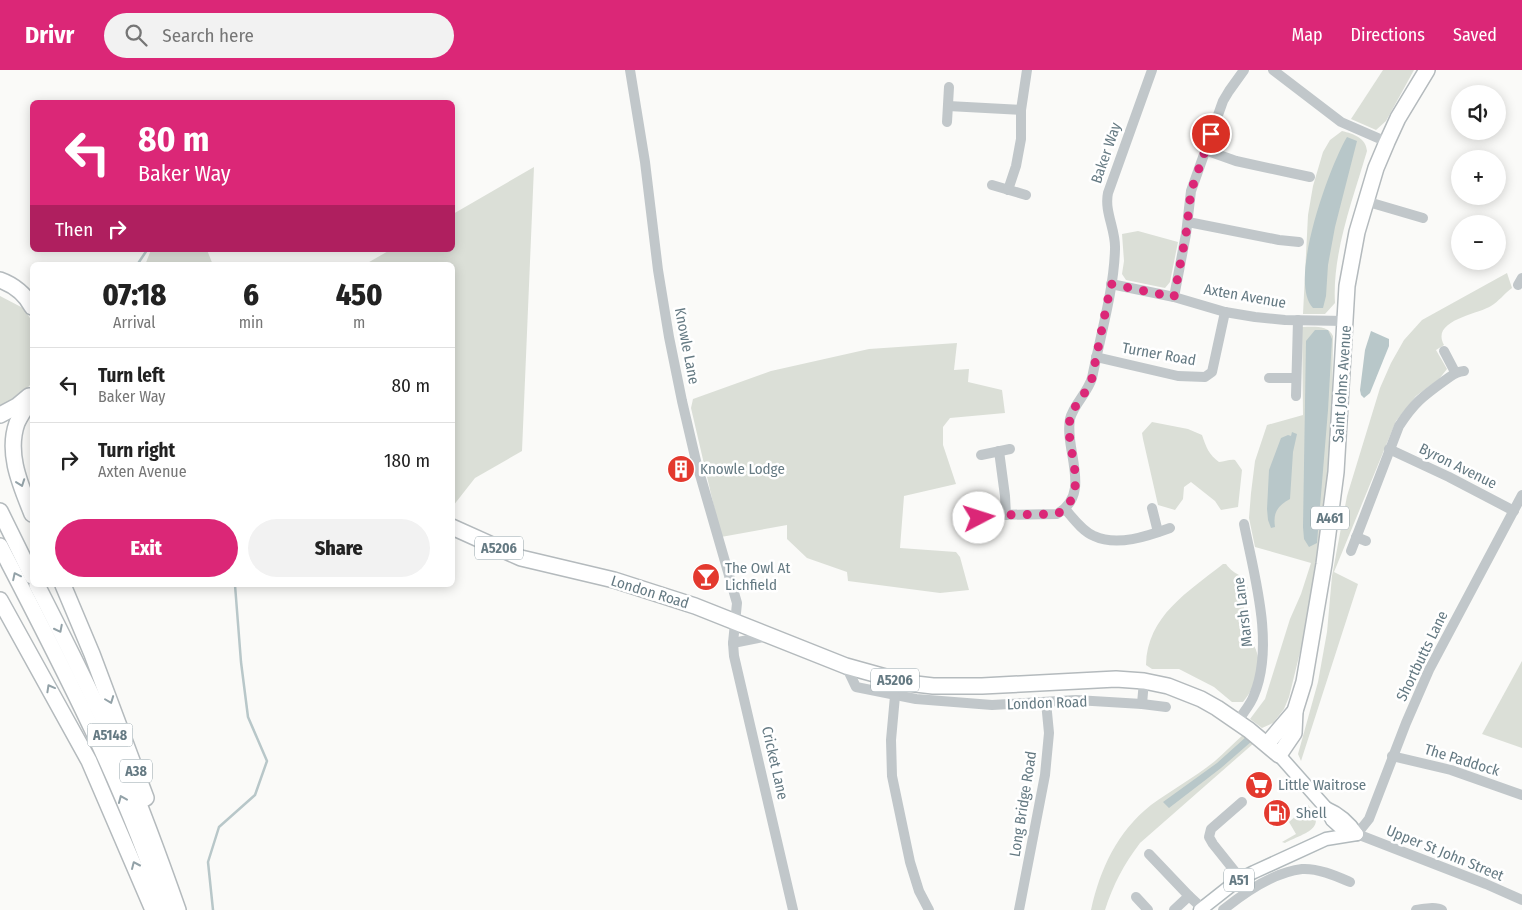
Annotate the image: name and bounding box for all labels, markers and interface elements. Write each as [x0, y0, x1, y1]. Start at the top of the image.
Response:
search box [104, 13, 454, 58]
text: Drivr [25, 21, 74, 49]
icon: search [122, 21, 150, 49]
text: Search here [162, 24, 254, 47]
text: Map [1291, 24, 1323, 46]
text: Directions [1351, 24, 1425, 46]
text: Saved [1453, 24, 1497, 46]
map controls [1451, 85, 1506, 270]
button: sound [1451, 85, 1506, 140]
pin [1190, 113, 1232, 155]
text: 80 m [138, 118, 210, 160]
icon: left [55, 120, 120, 185]
street label: Baker Way [1087, 120, 1125, 186]
icon: arrive [1197, 120, 1225, 148]
button: + [1451, 150, 1506, 205]
text: Baker Way [138, 160, 231, 187]
icon: right [103, 215, 131, 243]
button: − [1451, 215, 1506, 270]
text: Then [55, 218, 93, 241]
text: 07:18 [102, 277, 166, 313]
text: 6 [243, 277, 259, 313]
text: 450 [336, 277, 383, 313]
street label: Axten Avenue [1203, 280, 1287, 312]
street label: Knowle Lane [671, 306, 703, 386]
text: Arrival [113, 313, 156, 332]
text: min [239, 313, 263, 332]
text: m [353, 313, 365, 332]
street label: Saint Johns Avenue [1329, 325, 1355, 443]
street label: Turner Road [1121, 339, 1197, 369]
text: Turn left [98, 364, 165, 387]
icon: left [55, 371, 83, 399]
text: 80 m [392, 374, 430, 397]
text: Baker Way [98, 387, 165, 406]
text: Turn right [98, 439, 175, 462]
street label: Byron Avenue [1416, 439, 1500, 493]
icon: right [55, 446, 83, 474]
text: 180 m [384, 449, 430, 472]
building icon: Knowle Lodge [666, 454, 696, 484]
place label: Knowle Lodge [700, 460, 785, 478]
text: Axten Avenue [98, 462, 187, 481]
one-way arrow [15, 478, 25, 487]
position arrow [952, 491, 1004, 543]
road number: A461 [1311, 506, 1349, 529]
button: Exit [55, 519, 238, 577]
button: Share [248, 519, 430, 577]
road number: A5206 [475, 536, 523, 559]
place label: The Owl At Lichfield [725, 559, 790, 594]
bar icon: The Owl At Lichfield [691, 562, 721, 592]
street label: London Road [609, 572, 691, 612]
one-way arrow [12, 573, 22, 582]
street label: Marsh Lane [1230, 576, 1256, 648]
street label: Shortbutts Lane [1392, 608, 1452, 704]
one-way arrow [53, 623, 63, 632]
road number: A5206 [871, 668, 919, 692]
one-way arrow [46, 684, 56, 693]
street label: London Road [1006, 693, 1088, 713]
one-way arrow [104, 695, 114, 703]
road number: A5148 [88, 724, 132, 746]
street label: Cricket Lane [758, 725, 792, 801]
street label: The Paddock [1422, 740, 1502, 780]
street label: Long Bridge Road [1006, 750, 1040, 858]
road number: A38 [120, 759, 152, 782]
supermarket icon: Little Waitrose [1244, 770, 1274, 800]
place label: Little Waitrose [1278, 776, 1366, 794]
one-way arrow [118, 795, 128, 804]
fuel station icon: Shell [1262, 798, 1292, 828]
place label: Shell [1296, 804, 1327, 822]
street label: Upper St John Street [1384, 821, 1506, 885]
one-way arrow [130, 861, 141, 870]
road number: A51 [1224, 868, 1254, 892]

